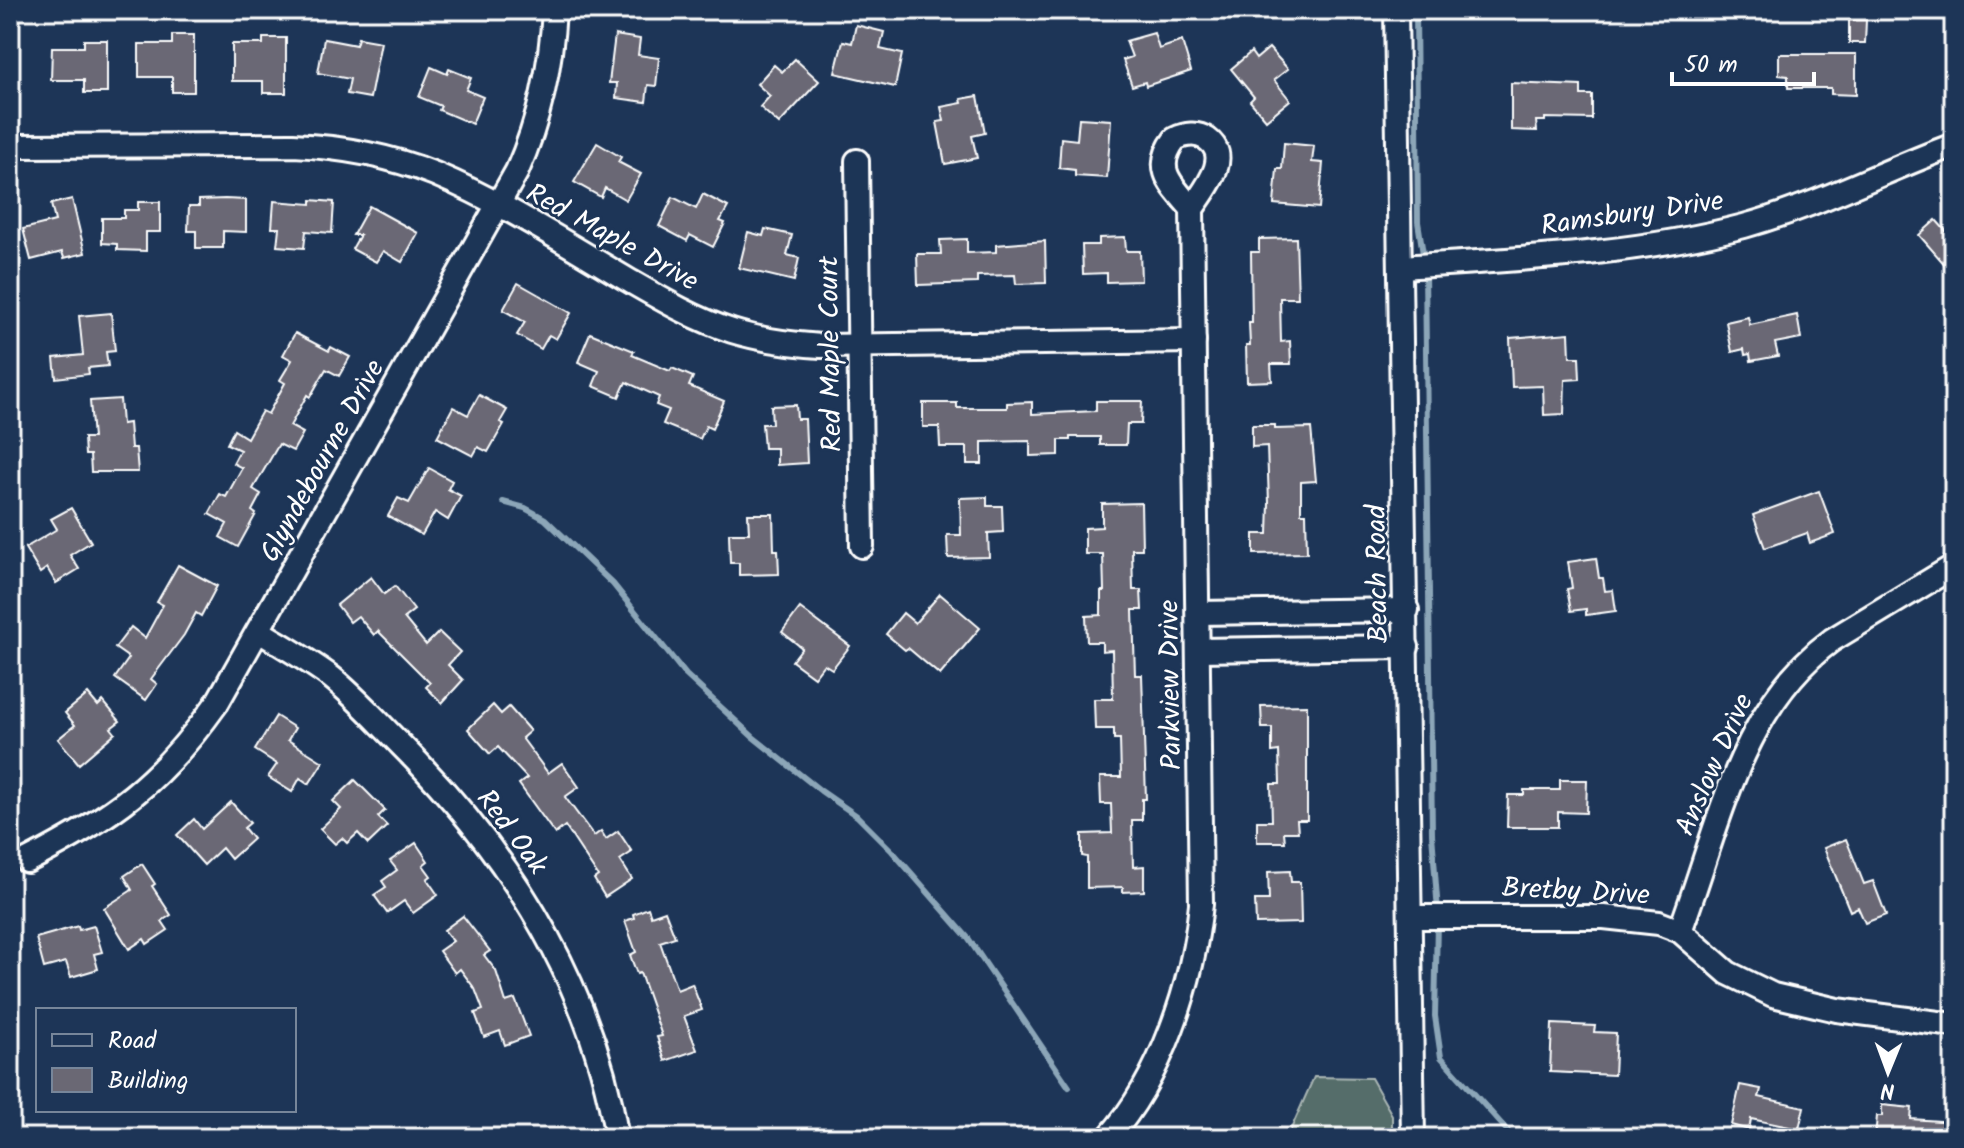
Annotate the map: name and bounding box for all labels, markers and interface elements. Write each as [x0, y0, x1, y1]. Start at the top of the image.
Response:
scale bar [1672, 36, 1814, 86]
text: 50 m [1684, 46, 1738, 85]
street label: Red Maple Drive [517, 172, 707, 305]
street label: Ramsbury Drive [1538, 179, 1727, 250]
street label: Red Maple Court [807, 254, 856, 453]
street label: Glyndebourne Drive [249, 351, 398, 571]
street label: Beach Road [1355, 503, 1402, 644]
street label: Parkview Drive [1148, 599, 1195, 770]
street label: Anslow Drive [1664, 686, 1767, 844]
street label: Red Oak [464, 780, 559, 886]
street label: Bretby Drive [1501, 866, 1651, 919]
legend [36, 1008, 296, 1112]
text: Road [108, 1022, 157, 1061]
north arrow [1848, 1032, 1928, 1112]
text: Building [108, 1062, 188, 1101]
text: N [1880, 1072, 1895, 1107]

